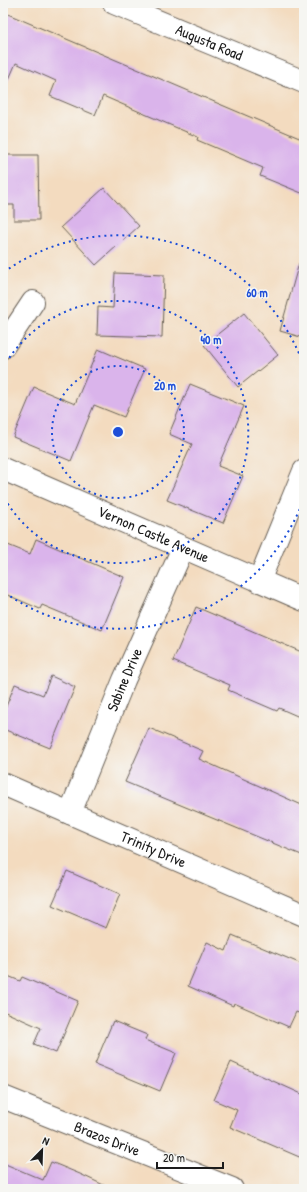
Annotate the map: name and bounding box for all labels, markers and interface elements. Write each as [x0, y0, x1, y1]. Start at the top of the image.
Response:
street label: Augusta Road [173, 19, 246, 65]
text: 60 m [246, 284, 268, 301]
text: 40 m [201, 331, 221, 348]
text: 20 m [154, 377, 176, 394]
centre of rings [111, 425, 125, 439]
street label: Vernon Castle Avenue [94, 500, 213, 568]
street label: Sabine Drive [101, 645, 147, 714]
street label: Trinity Drive [117, 825, 190, 873]
street label: Brazos Drive [71, 1116, 143, 1161]
north arrow [22, 1130, 62, 1170]
text: N [40, 1133, 51, 1148]
scale bar [157, 1144, 223, 1170]
text: 20 m [163, 1149, 185, 1166]

